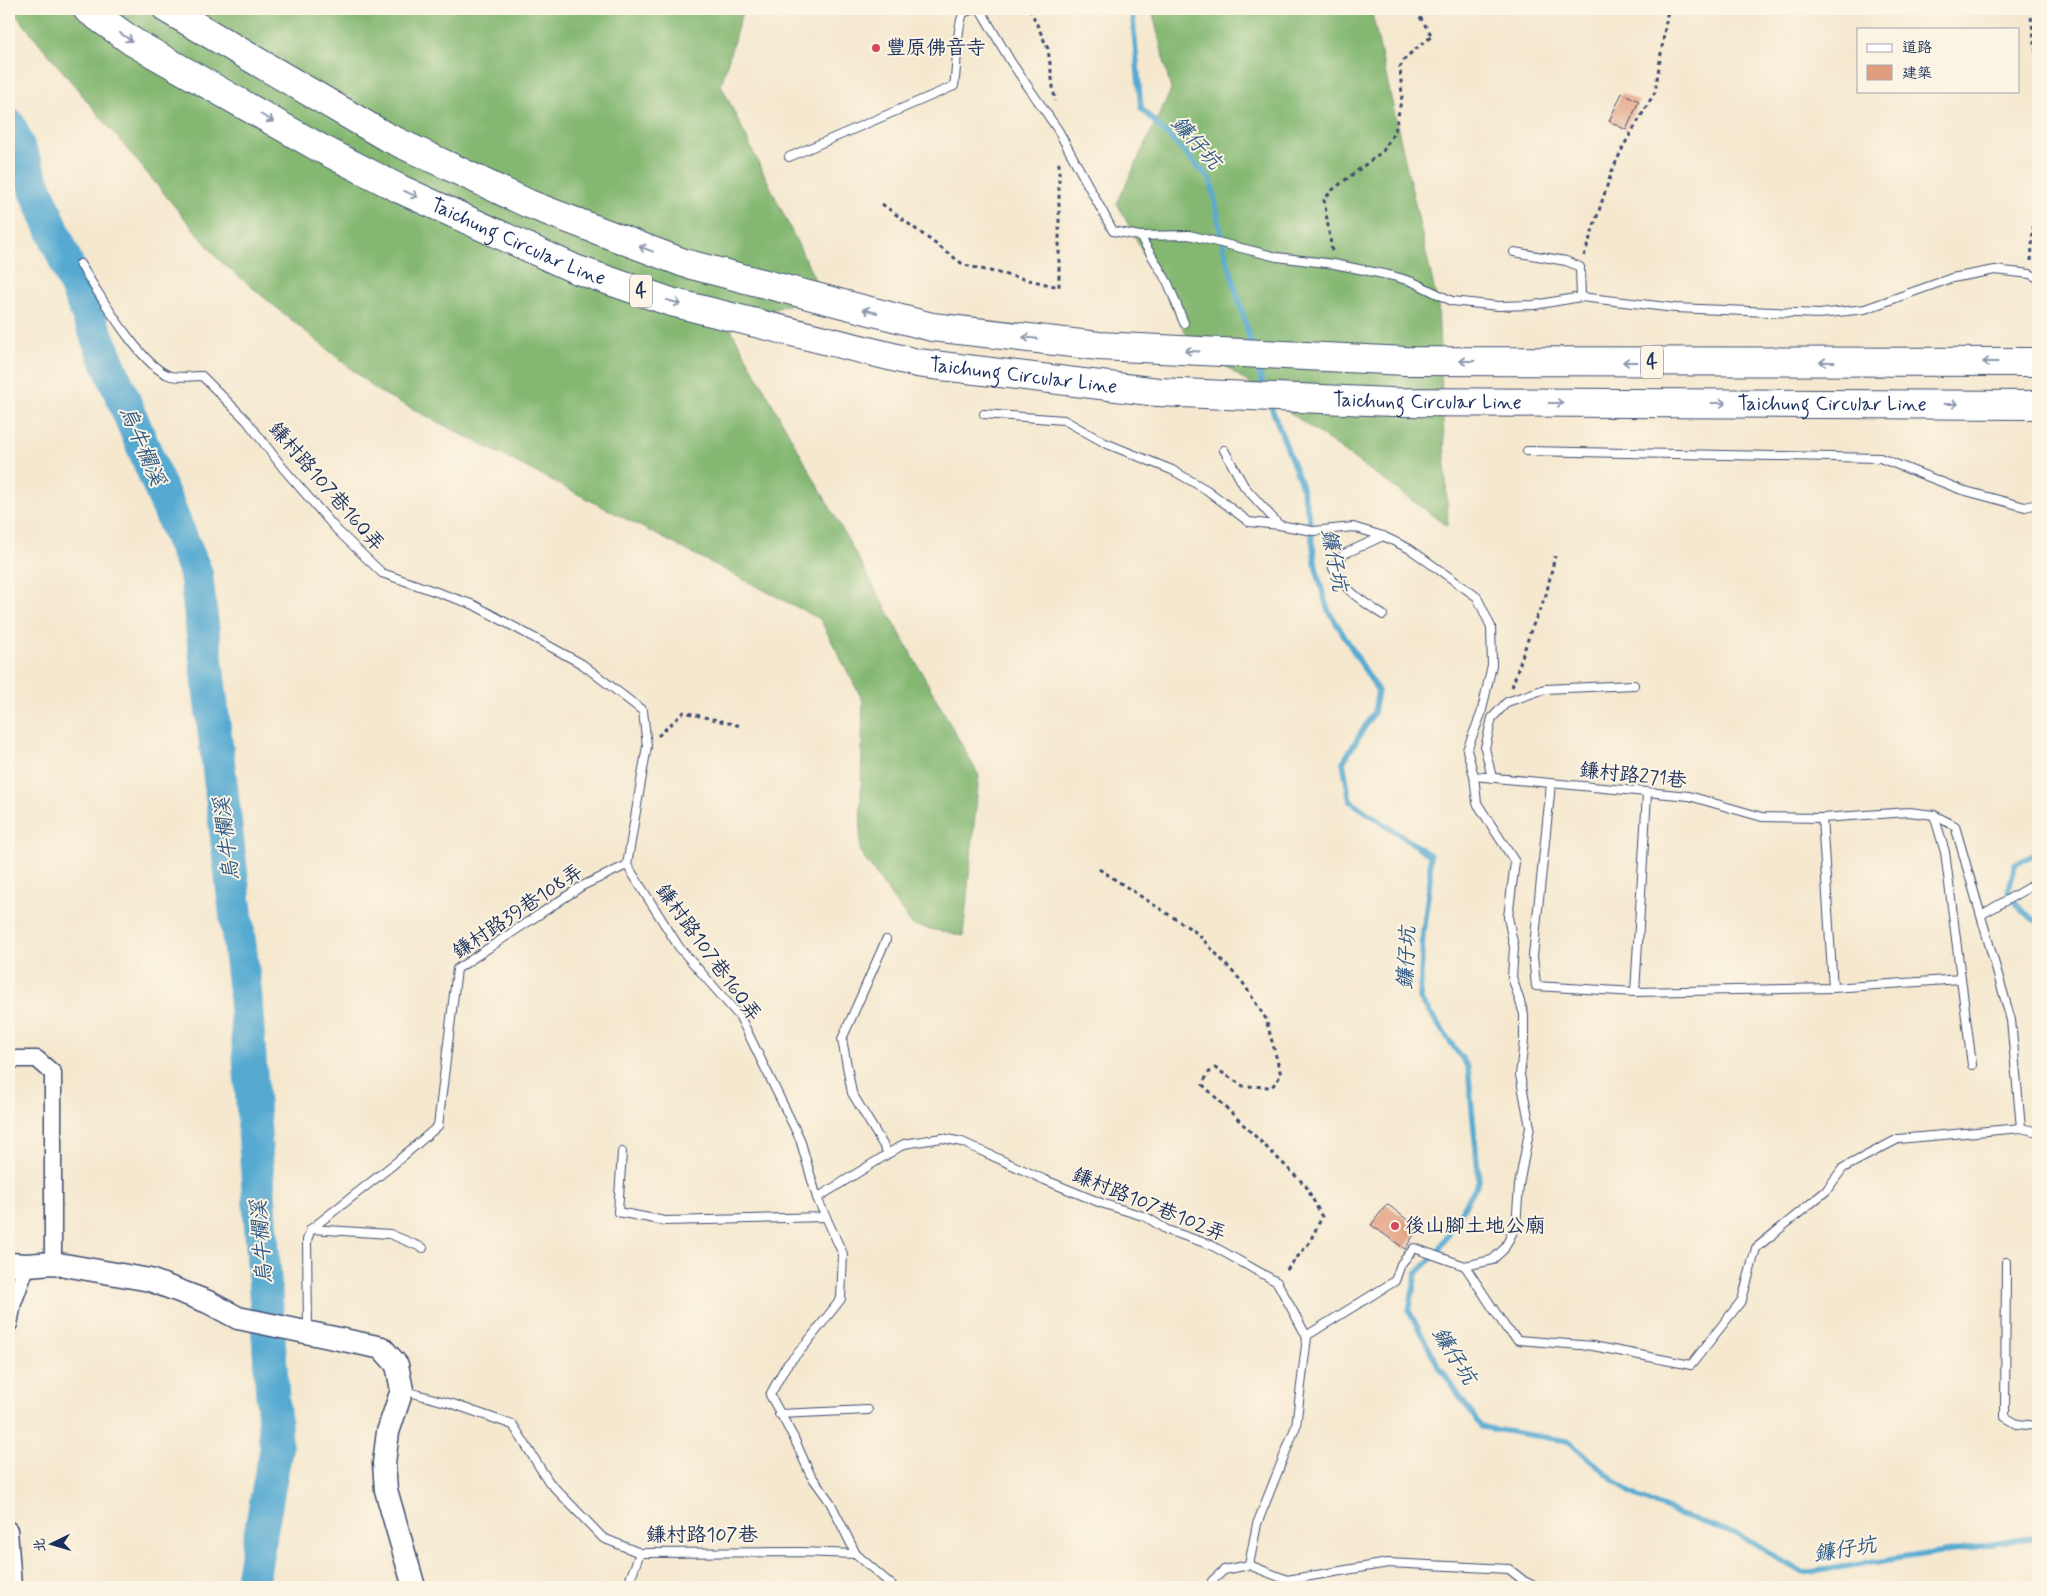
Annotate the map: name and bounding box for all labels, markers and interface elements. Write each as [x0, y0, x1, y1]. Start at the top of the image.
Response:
legend [1857, 28, 2020, 92]
one-way arrow [119, 32, 133, 42]
place label: 豐原佛音寺 [886, 35, 986, 62]
text: 道路 [1902, 38, 1932, 58]
marker: 豐原佛音寺 [870, 42, 882, 54]
text: 建築 [1902, 64, 1932, 84]
water label: 鐮仔坑 [1165, 110, 1229, 177]
one-way arrow [260, 113, 275, 123]
one-way arrow [403, 189, 418, 199]
street label: Taichung Circular Line [426, 191, 609, 292]
one-way arrow [639, 243, 654, 253]
road number: 4 [630, 274, 652, 308]
one-way arrow [665, 298, 681, 308]
one-way arrow [862, 306, 878, 316]
one-way arrow [1022, 333, 1038, 343]
one-way arrow [1184, 346, 1200, 355]
road number: 4 [1641, 346, 1663, 378]
street label: Taichung Circular Line [928, 351, 1119, 401]
one-way arrow [1459, 356, 1476, 366]
one-way arrow [1622, 357, 1638, 367]
one-way arrow [1819, 357, 1836, 367]
one-way arrow [1982, 357, 1998, 367]
street label: Taichung Circular Line [1332, 386, 1522, 418]
street label: Taichung Circular Line [1738, 390, 1927, 419]
one-way arrow [1548, 398, 1564, 408]
one-way arrow [1710, 398, 1727, 408]
one-way arrow [1943, 400, 1959, 409]
water label: 烏牛欄溪 [113, 402, 172, 491]
street label: 鎌村路107巷160弄 [262, 416, 390, 558]
water label: 鐮仔坑 [1314, 526, 1354, 596]
street label: 鎌村路271巷 [1578, 757, 1689, 795]
water label: 烏牛欄溪 [208, 795, 246, 882]
street label: 鎌村路39巷108弄 [447, 858, 589, 966]
street label: 鎌村路107巷160弄 [649, 879, 767, 1027]
water label: 鐮仔坑 [1391, 924, 1423, 990]
street label: 鎌村路107巷102弄 [1068, 1162, 1230, 1248]
water label: 烏牛欄溪 [245, 1198, 279, 1285]
place label: 後山腳土地公廟 [1405, 1213, 1545, 1240]
marker: 後山腳土地公廟 [1389, 1220, 1401, 1232]
water label: 鐮仔坑 [1425, 1322, 1484, 1392]
north arrow [28, 1518, 78, 1568]
street label: 鎌村路107巷 [646, 1522, 759, 1549]
water label: 鐮仔坑 [1812, 1531, 1880, 1569]
text: 北 [30, 1537, 50, 1553]

